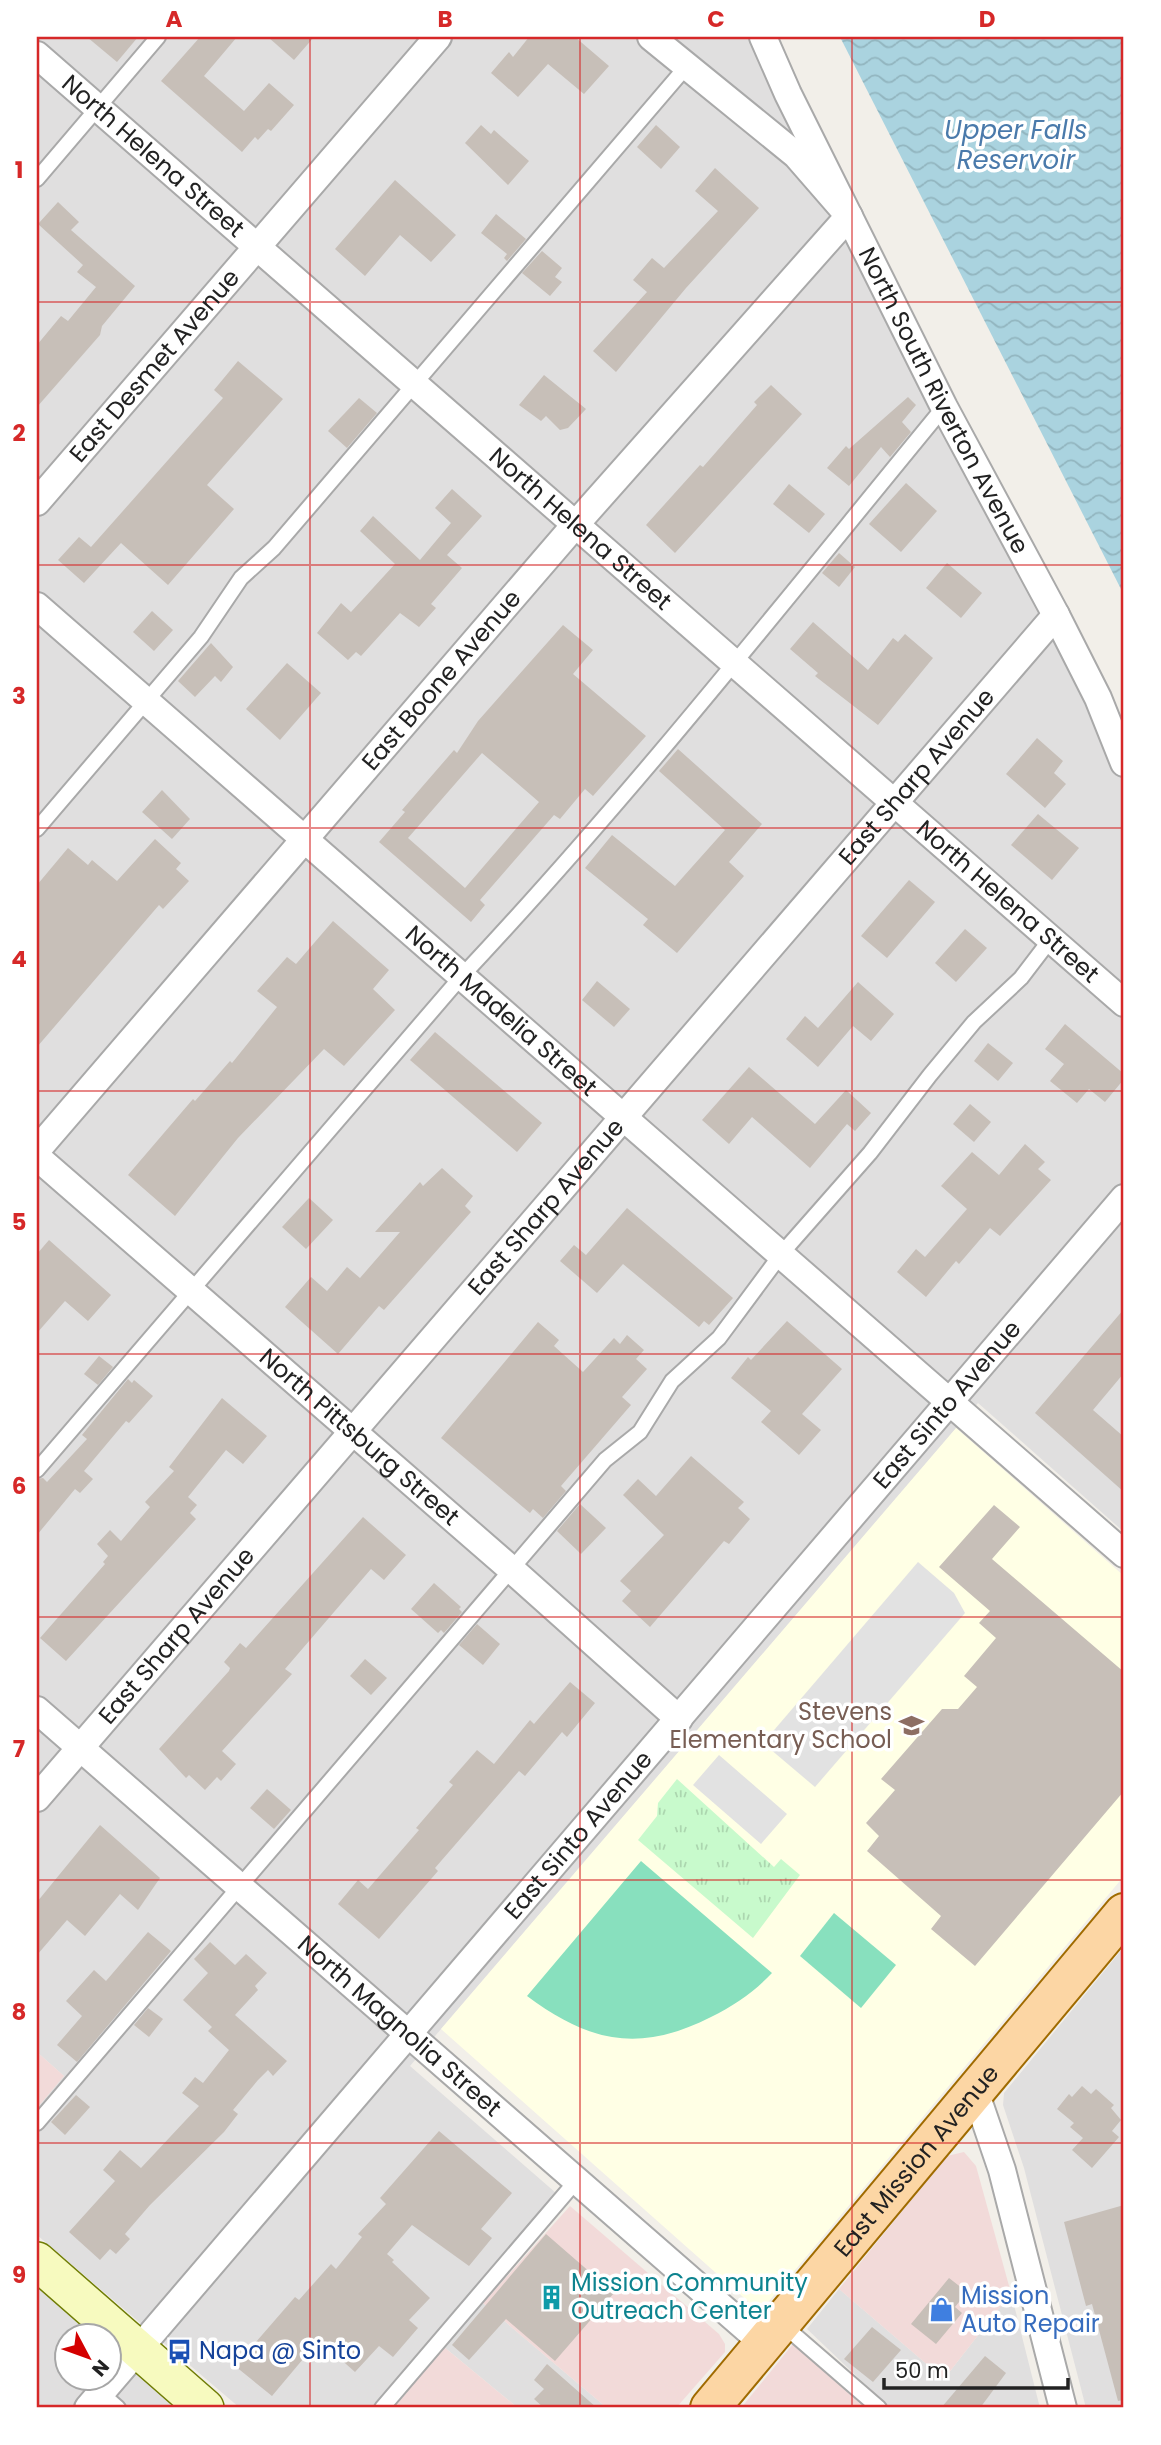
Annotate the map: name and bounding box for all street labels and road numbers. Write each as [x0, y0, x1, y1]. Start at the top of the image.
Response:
street label: North Helena Street [55, 67, 252, 245]
street label: North South Riverton Avenue [851, 241, 1037, 559]
street label: East Desmet Avenue [61, 262, 247, 469]
street label: North Helena Street [482, 440, 679, 617]
street label: East Boone Avenue [354, 582, 528, 777]
street label: East Sharp Avenue [831, 681, 1002, 872]
street label: North Helena Street [910, 812, 1106, 990]
street label: North Madelia Street [399, 918, 605, 1103]
street label: East Sharp Avenue [460, 1111, 631, 1302]
street label: East Sinto Avenue [865, 1313, 1028, 1496]
street label: North Pittsburg Street [252, 1341, 467, 1533]
street label: East Sharp Avenue [91, 1540, 262, 1731]
street label: East Sinto Avenue [496, 1744, 660, 1926]
street label: North Magnolia Street [291, 1928, 509, 2124]
street label: East Mission Avenue [826, 2058, 1006, 2264]

